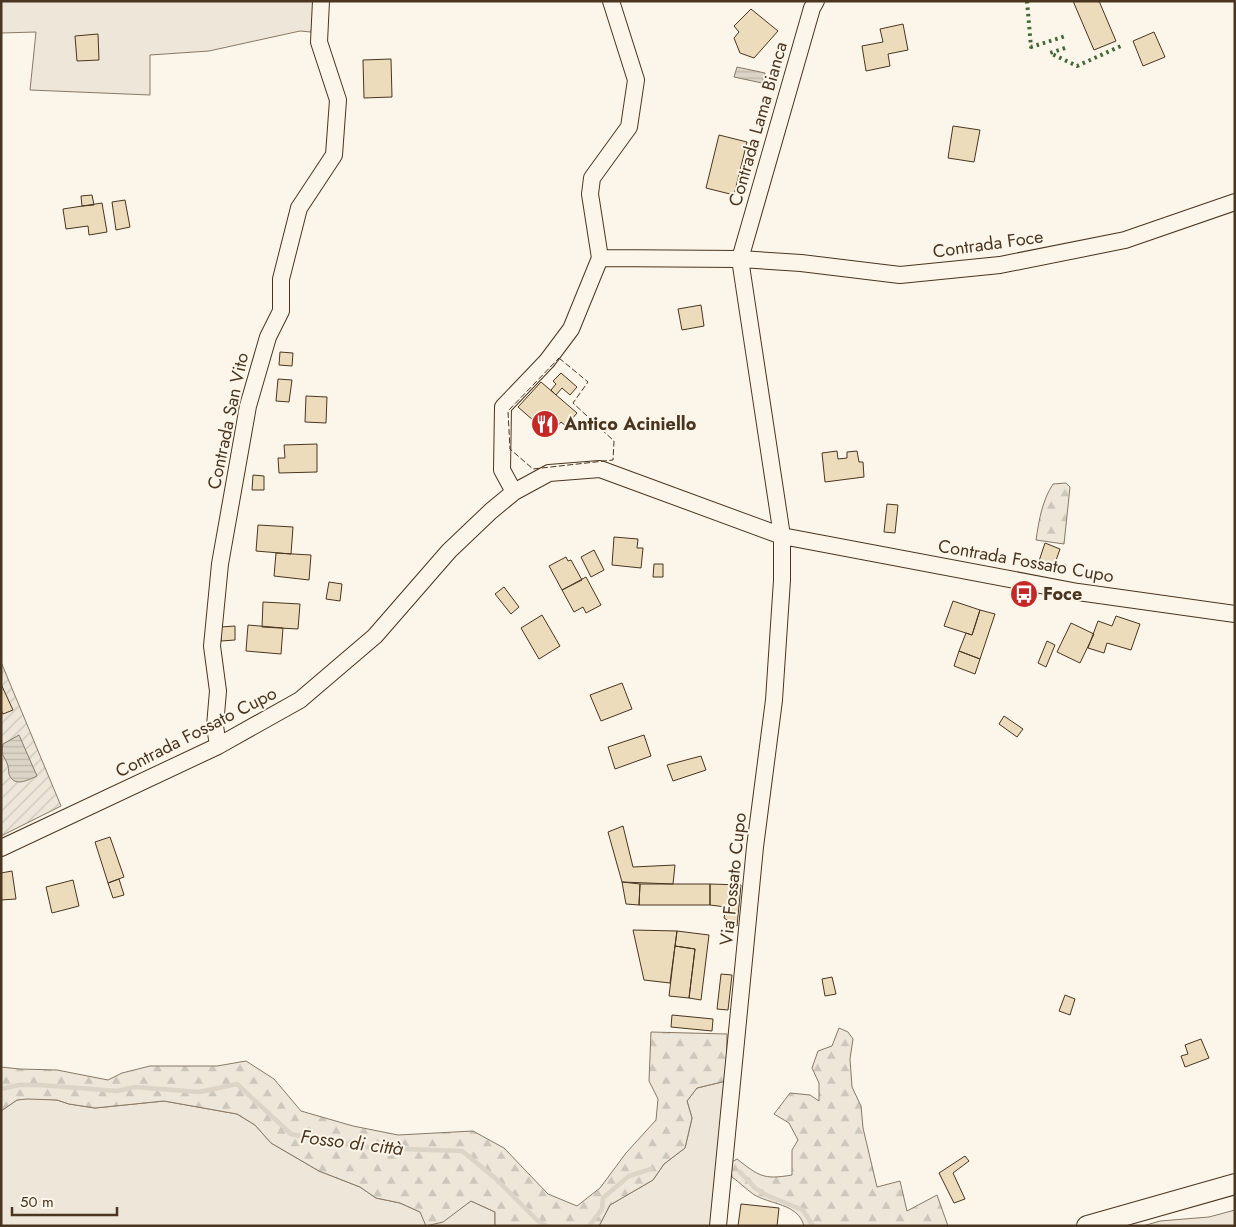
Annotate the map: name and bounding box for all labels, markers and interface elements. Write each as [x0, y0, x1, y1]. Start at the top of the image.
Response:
street label: Contrada Lama Bianca [722, 39, 794, 209]
street label: Contrada Foce [931, 223, 1045, 265]
street label: Contrada San Vito [201, 350, 255, 492]
restaurant icon: Antico Aciniello [530, 409, 560, 439]
place label: Antico Aciniello [563, 411, 697, 437]
street label: Contrada Fossato Cupo [936, 533, 1116, 589]
bus stop icon: Foce [1009, 579, 1039, 609]
place label: Foce [1043, 581, 1082, 607]
street label: Contrada Fossato Cupo [111, 680, 281, 784]
street label: Via Fossato Cupo [713, 811, 753, 947]
water label: Fosso di città [299, 1123, 405, 1162]
scale bar [12, 1184, 118, 1216]
text: 50 m [20, 1191, 54, 1213]

